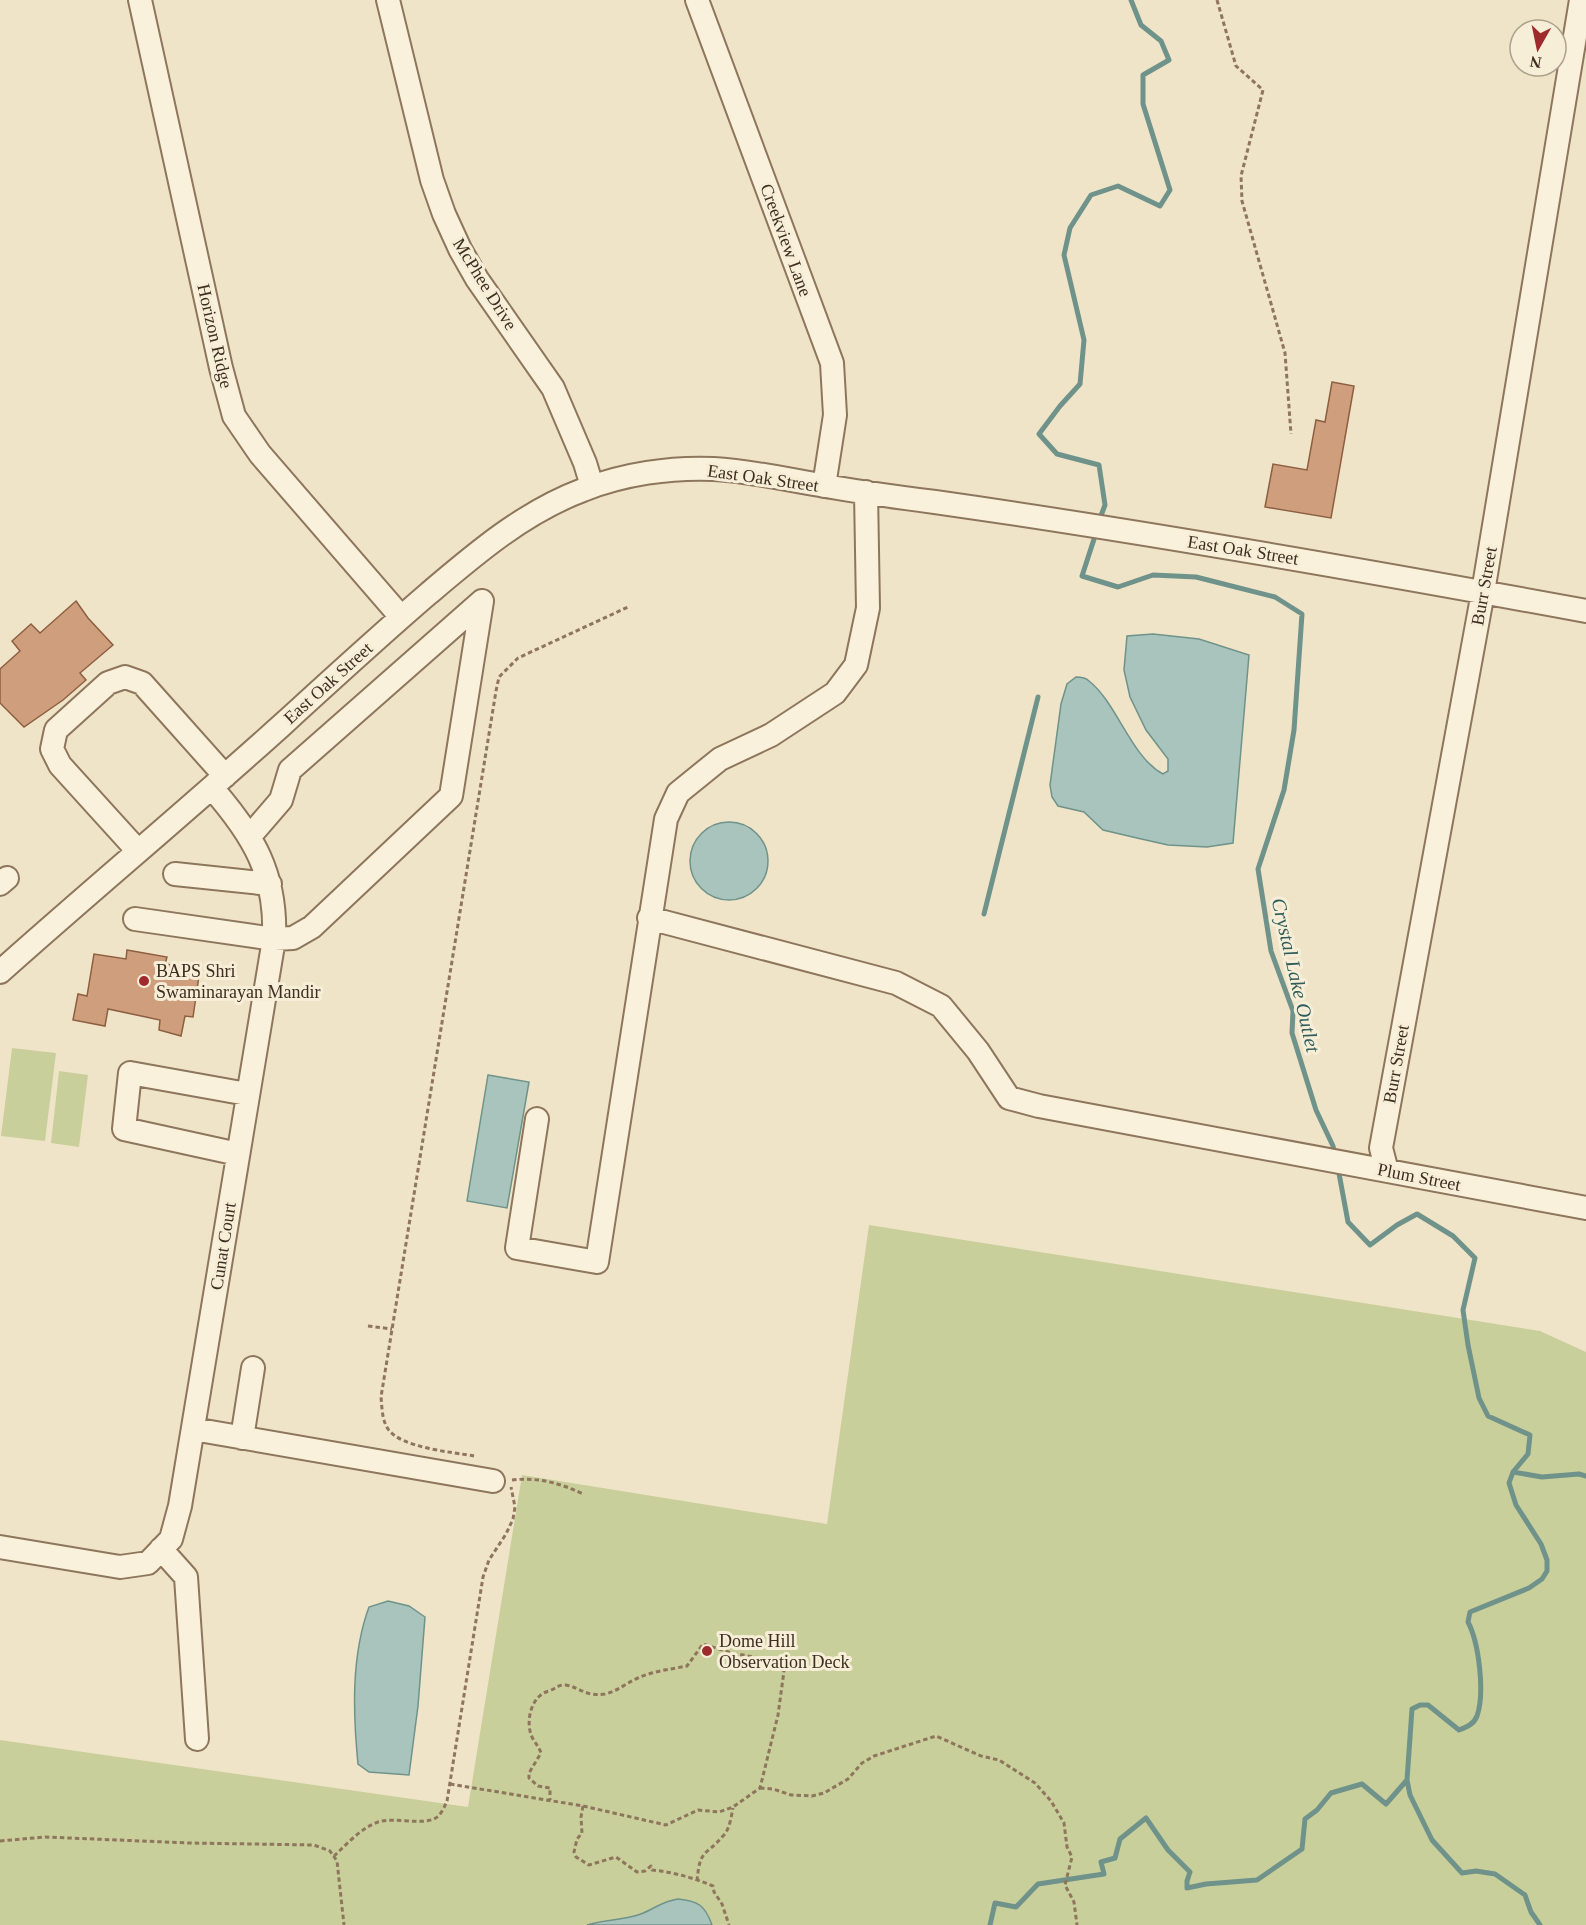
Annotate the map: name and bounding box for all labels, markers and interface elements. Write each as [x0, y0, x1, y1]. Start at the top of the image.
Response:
north arrow [1508, 18, 1568, 78]
text: N [1528, 53, 1543, 72]
street label: Creekview Lane [756, 181, 816, 299]
street label: McPhee Drive [449, 234, 521, 334]
street label: Horizon Ridge [193, 282, 237, 390]
street label: East Oak Street [706, 460, 820, 496]
street label: East Oak Street [1186, 531, 1300, 569]
street label: Burr Street [1467, 545, 1501, 627]
street label: East Oak Street [280, 638, 376, 728]
water label: Crystal Lake Outlet [1267, 896, 1325, 1055]
place label: BAPS Shri Swaminarayan Mandir [156, 961, 320, 1002]
marker: BAPS Shri Swaminarayan Mandir [137, 974, 151, 988]
street label: Burr Street [1379, 1023, 1413, 1105]
street label: Plum Street [1376, 1159, 1462, 1195]
street label: Cunat Court [206, 1201, 240, 1291]
place label: Dome Hill Observation Deck [719, 1631, 849, 1672]
marker: Dome Hill Observation Deck [700, 1644, 714, 1658]

